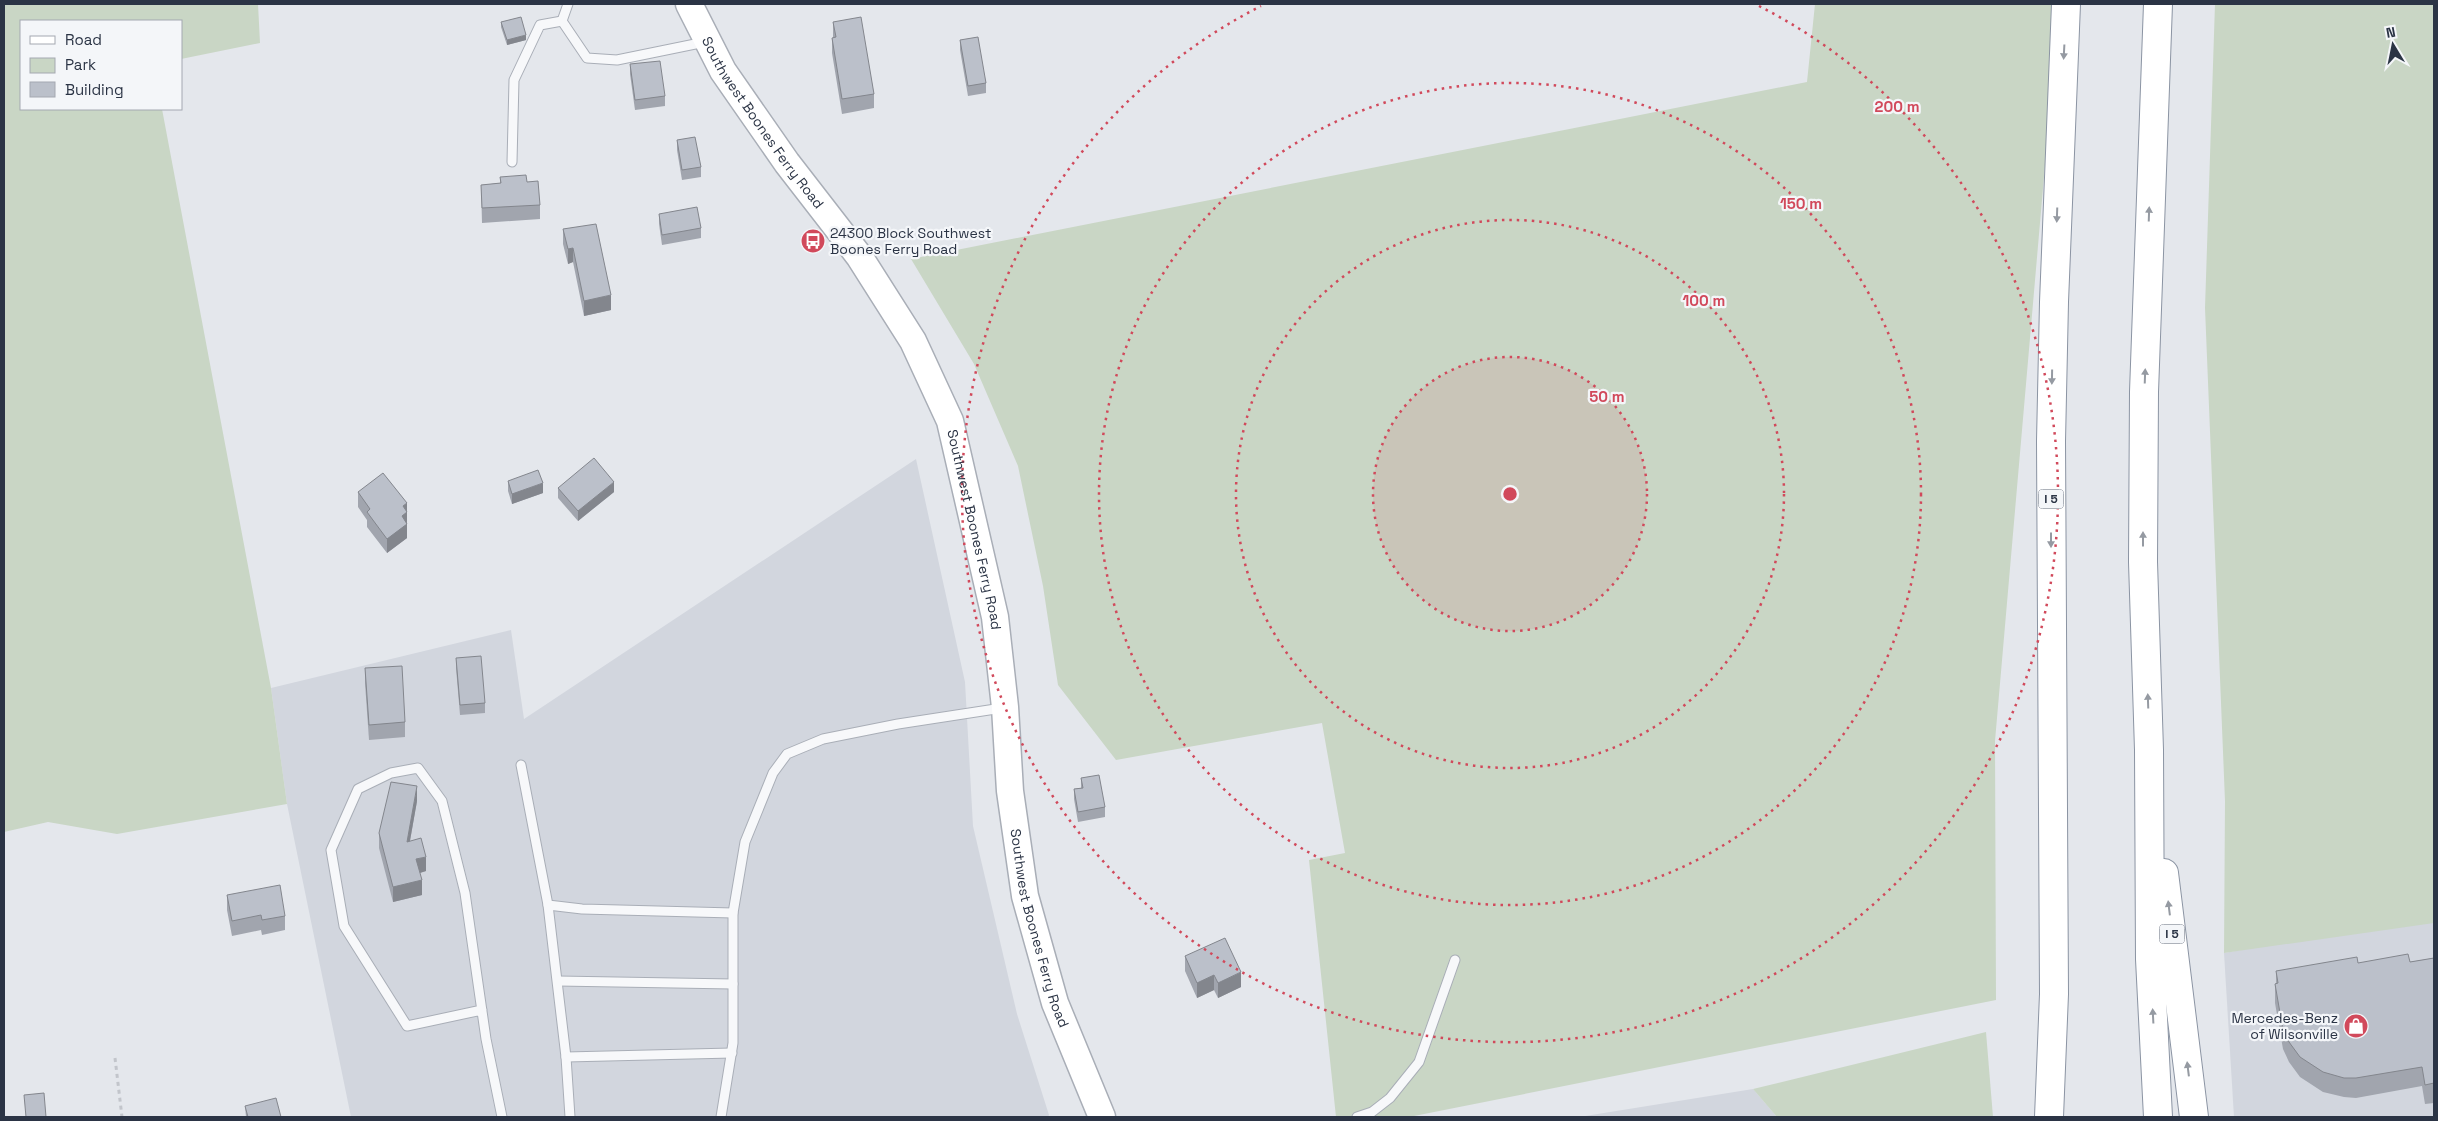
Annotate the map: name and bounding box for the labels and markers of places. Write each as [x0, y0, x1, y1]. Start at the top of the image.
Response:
place label: 24300 Block Southwest Boones Ferry Road [830, 224, 991, 258]
bus stop icon: 24300 Block Southwest Boones Ferry Road [800, 228, 826, 254]
centre of rings [1501, 485, 1519, 503]
place label: Mercedes-Benz of Wilsonville [2231, 1009, 2338, 1043]
shop icon: Mercedes-Benz of Wilsonville [2343, 1013, 2369, 1039]

